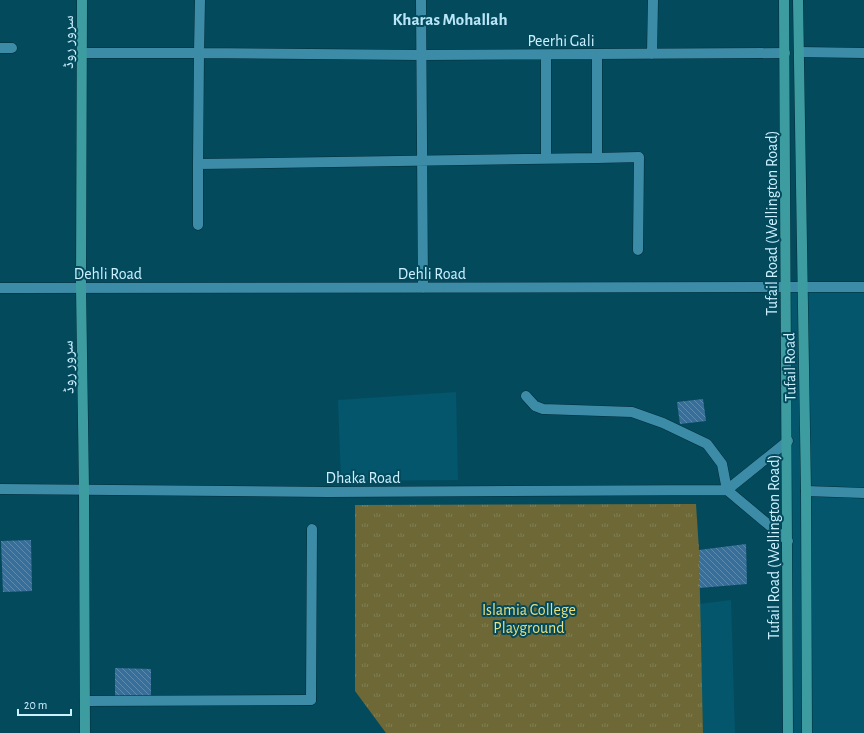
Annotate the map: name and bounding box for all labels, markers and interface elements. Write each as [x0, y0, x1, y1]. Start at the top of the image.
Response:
district label: Kharas Mohallah [392, 11, 508, 28]
street label: سرور روڈ [60, 15, 77, 69]
street label: Peerhi Gali [527, 33, 595, 49]
street label: Tufail Road (Wellington Road) [764, 130, 780, 316]
street label: Dehli Road [74, 266, 142, 282]
street label: Dehli Road [398, 266, 466, 282]
street label: Tufail Road [781, 332, 799, 402]
street label: سرور روڈ [60, 340, 77, 394]
street label: Tufail Road (Wellington Road) [766, 454, 782, 640]
street label: Dhaka Road [326, 470, 400, 486]
park label: Islamia College Playground [482, 602, 576, 637]
scale bar [18, 691, 71, 717]
text: 20 m [24, 699, 47, 711]

